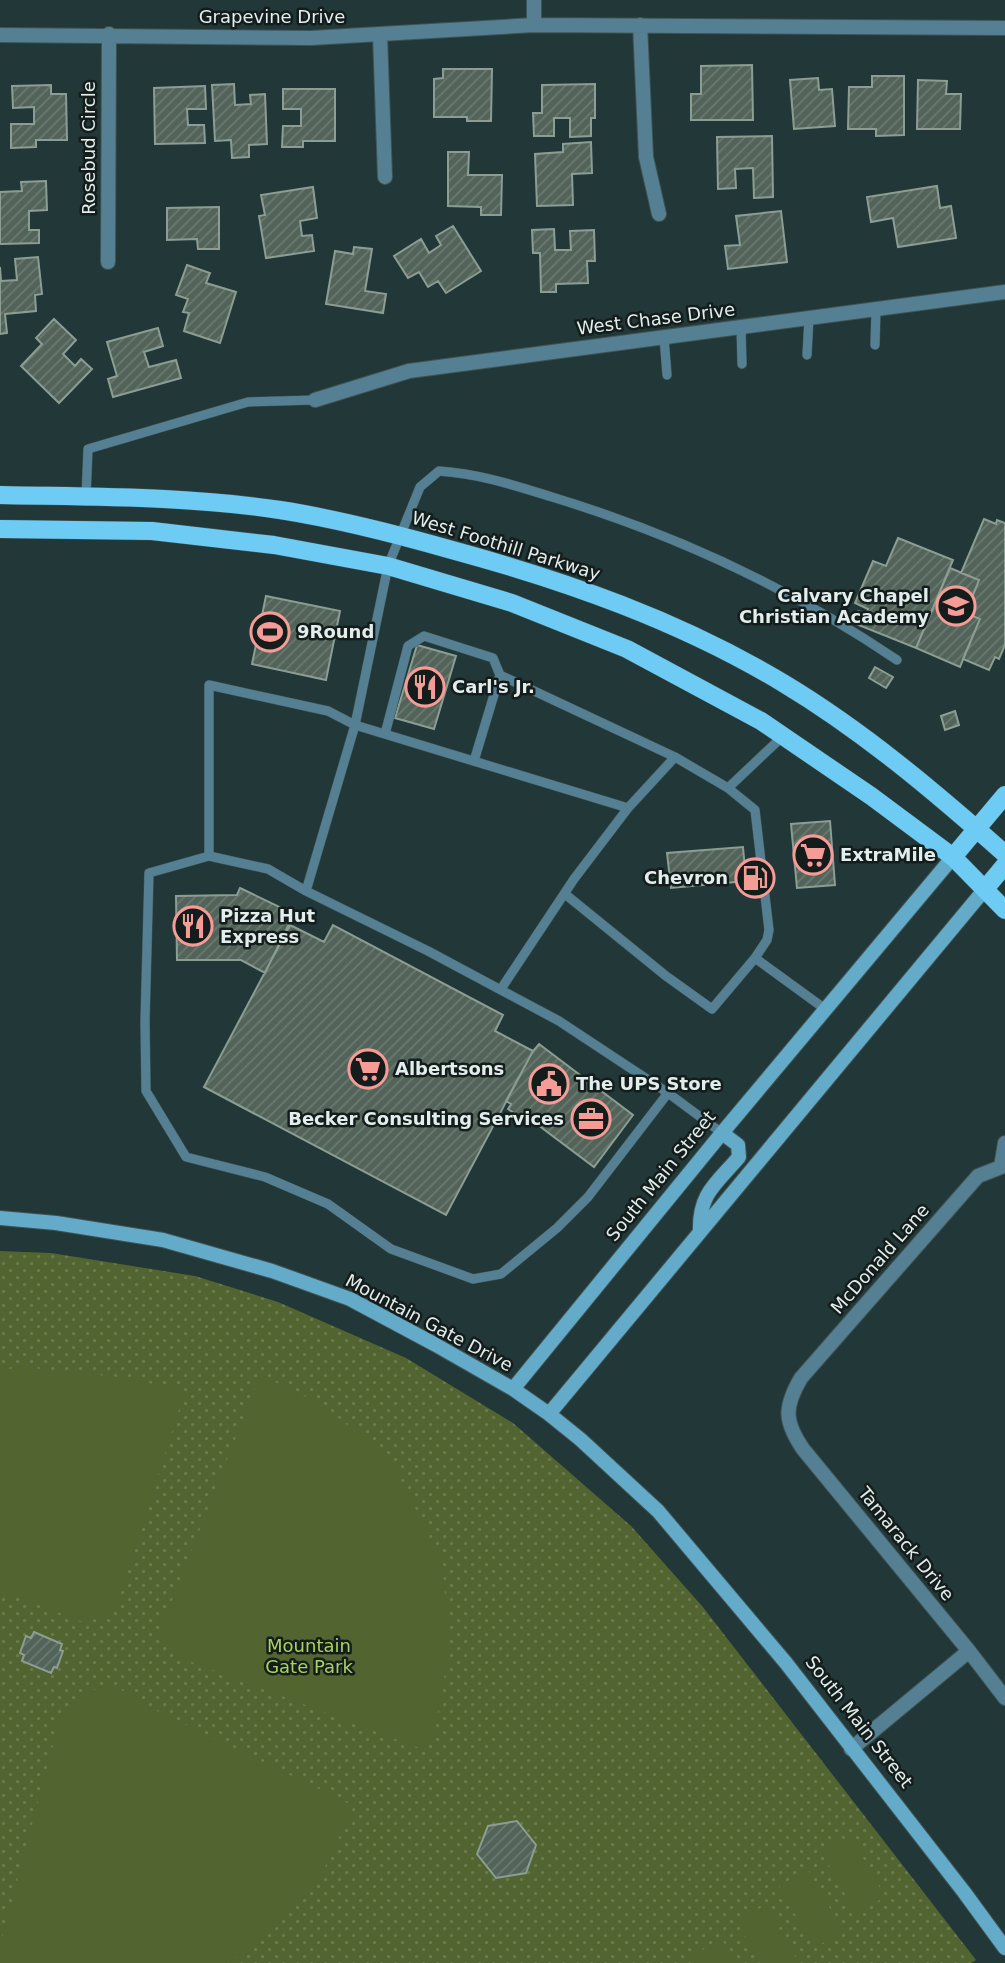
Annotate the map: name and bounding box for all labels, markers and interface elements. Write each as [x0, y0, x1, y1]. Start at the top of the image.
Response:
street label: Grapevine Drive [199, 6, 345, 27]
street label: Rosebud Circle [78, 81, 99, 215]
street label: West Chase Drive [576, 298, 736, 339]
street label: West Foothill Parkway [409, 507, 603, 584]
place label: Calvary Chapel Christian Academy [739, 585, 929, 627]
school or university icon: Calvary Chapel Christian Academy [935, 585, 977, 627]
sports icon: 9Round [249, 611, 291, 653]
place label: 9Round [297, 621, 374, 642]
restaurant icon: Carl's Jr. [404, 666, 446, 708]
place label: Carl's Jr. [452, 676, 535, 697]
supermarket icon: ExtraMile [792, 834, 834, 876]
place label: ExtraMile [840, 844, 936, 865]
fuel station icon: Chevron [734, 857, 776, 899]
place label: Chevron [644, 867, 728, 888]
restaurant icon: Pizza Hut Express [172, 905, 214, 947]
place label: Pizza Hut Express [220, 905, 316, 947]
supermarket icon: Albertsons [347, 1048, 389, 1090]
place label: Albertsons [395, 1058, 504, 1079]
public building icon: The UPS Store [528, 1063, 570, 1105]
place label: The UPS Store [576, 1073, 722, 1094]
office icon: Becker Consulting Services [570, 1098, 612, 1140]
street label: South Main Street [602, 1106, 720, 1245]
place label: Becker Consulting Services [288, 1108, 564, 1129]
street label: McDonald Lane [826, 1200, 933, 1318]
street label: Mountain Gate Drive [342, 1270, 516, 1376]
street label: Tamarack Drive [854, 1482, 959, 1605]
park label: Mountain Gate Park [265, 1635, 353, 1677]
street label: South Main Street [801, 1652, 917, 1792]

